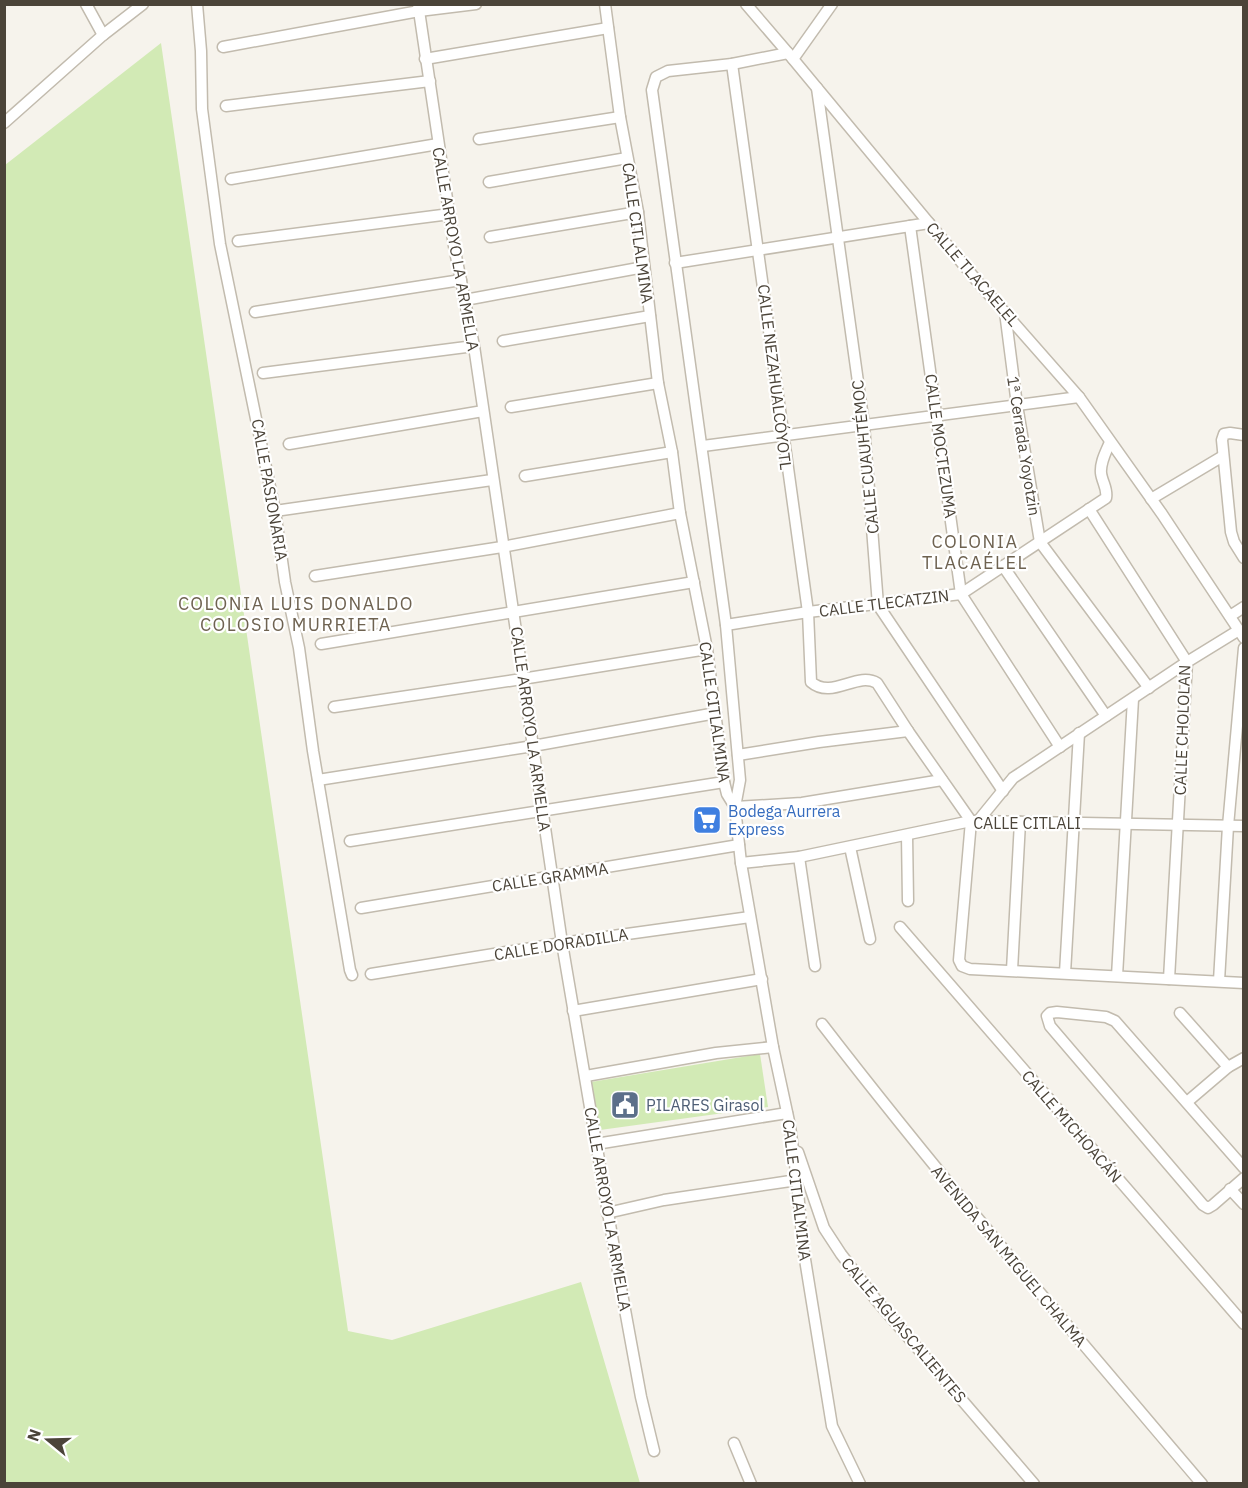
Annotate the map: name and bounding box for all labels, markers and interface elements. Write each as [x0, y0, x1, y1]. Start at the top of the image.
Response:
street label: CALLE ARROYO LA ARMELLA [428, 146, 484, 352]
street label: CALLE CITLALMINA [618, 161, 658, 305]
street label: CALLE TLACAELEL [922, 218, 1024, 330]
street label: CALLE NEZAHUALCÓYOTL [754, 283, 797, 471]
street label: CALLE MOCTEZUMA [921, 373, 961, 519]
street label: 1ª Cerrada Yoyotzin [1003, 375, 1045, 517]
street label: CALLE CUAUHTÉMOC [846, 379, 883, 535]
street label: CALLE PASIONARIA [248, 417, 292, 563]
district label: COLONIA TLACAÉLEL [922, 530, 1028, 574]
street label: CALLE TLECATZIN [818, 585, 950, 621]
district label: COLONIA LUIS DONALDO COLOSIO MURRIETA [178, 592, 414, 636]
street label: CALLE ARROYO LA ARMELLA [507, 625, 555, 833]
street label: CALLE CITLALMINA [695, 640, 735, 784]
street label: CALLE CHOLOLAN [1170, 664, 1194, 796]
place label: Bodega Aurrera Express [728, 801, 841, 839]
supermarket icon: Bodega Aurrera Express [691, 804, 723, 836]
street label: CALLE CITLALI [973, 813, 1081, 833]
street label: CALLE GRAMMA [491, 858, 609, 896]
street label: CALLE DORADILLA [492, 924, 630, 964]
street label: CALLE MICHOACÁN [1018, 1065, 1127, 1186]
public building icon: PILARES Girasol [609, 1089, 641, 1121]
place label: PILARES Girasol [646, 1095, 764, 1115]
street label: CALLE ARROYO LA ARMELLA [580, 1106, 636, 1312]
street label: CALLE CITLALMINA [778, 1118, 816, 1262]
street label: AVENIDA SAN MIGUEL CHALMA [927, 1161, 1091, 1351]
street label: CALLE AGUASCALIENTES [837, 1253, 971, 1407]
north arrow [18, 1410, 78, 1470]
text: N [22, 1426, 45, 1444]

